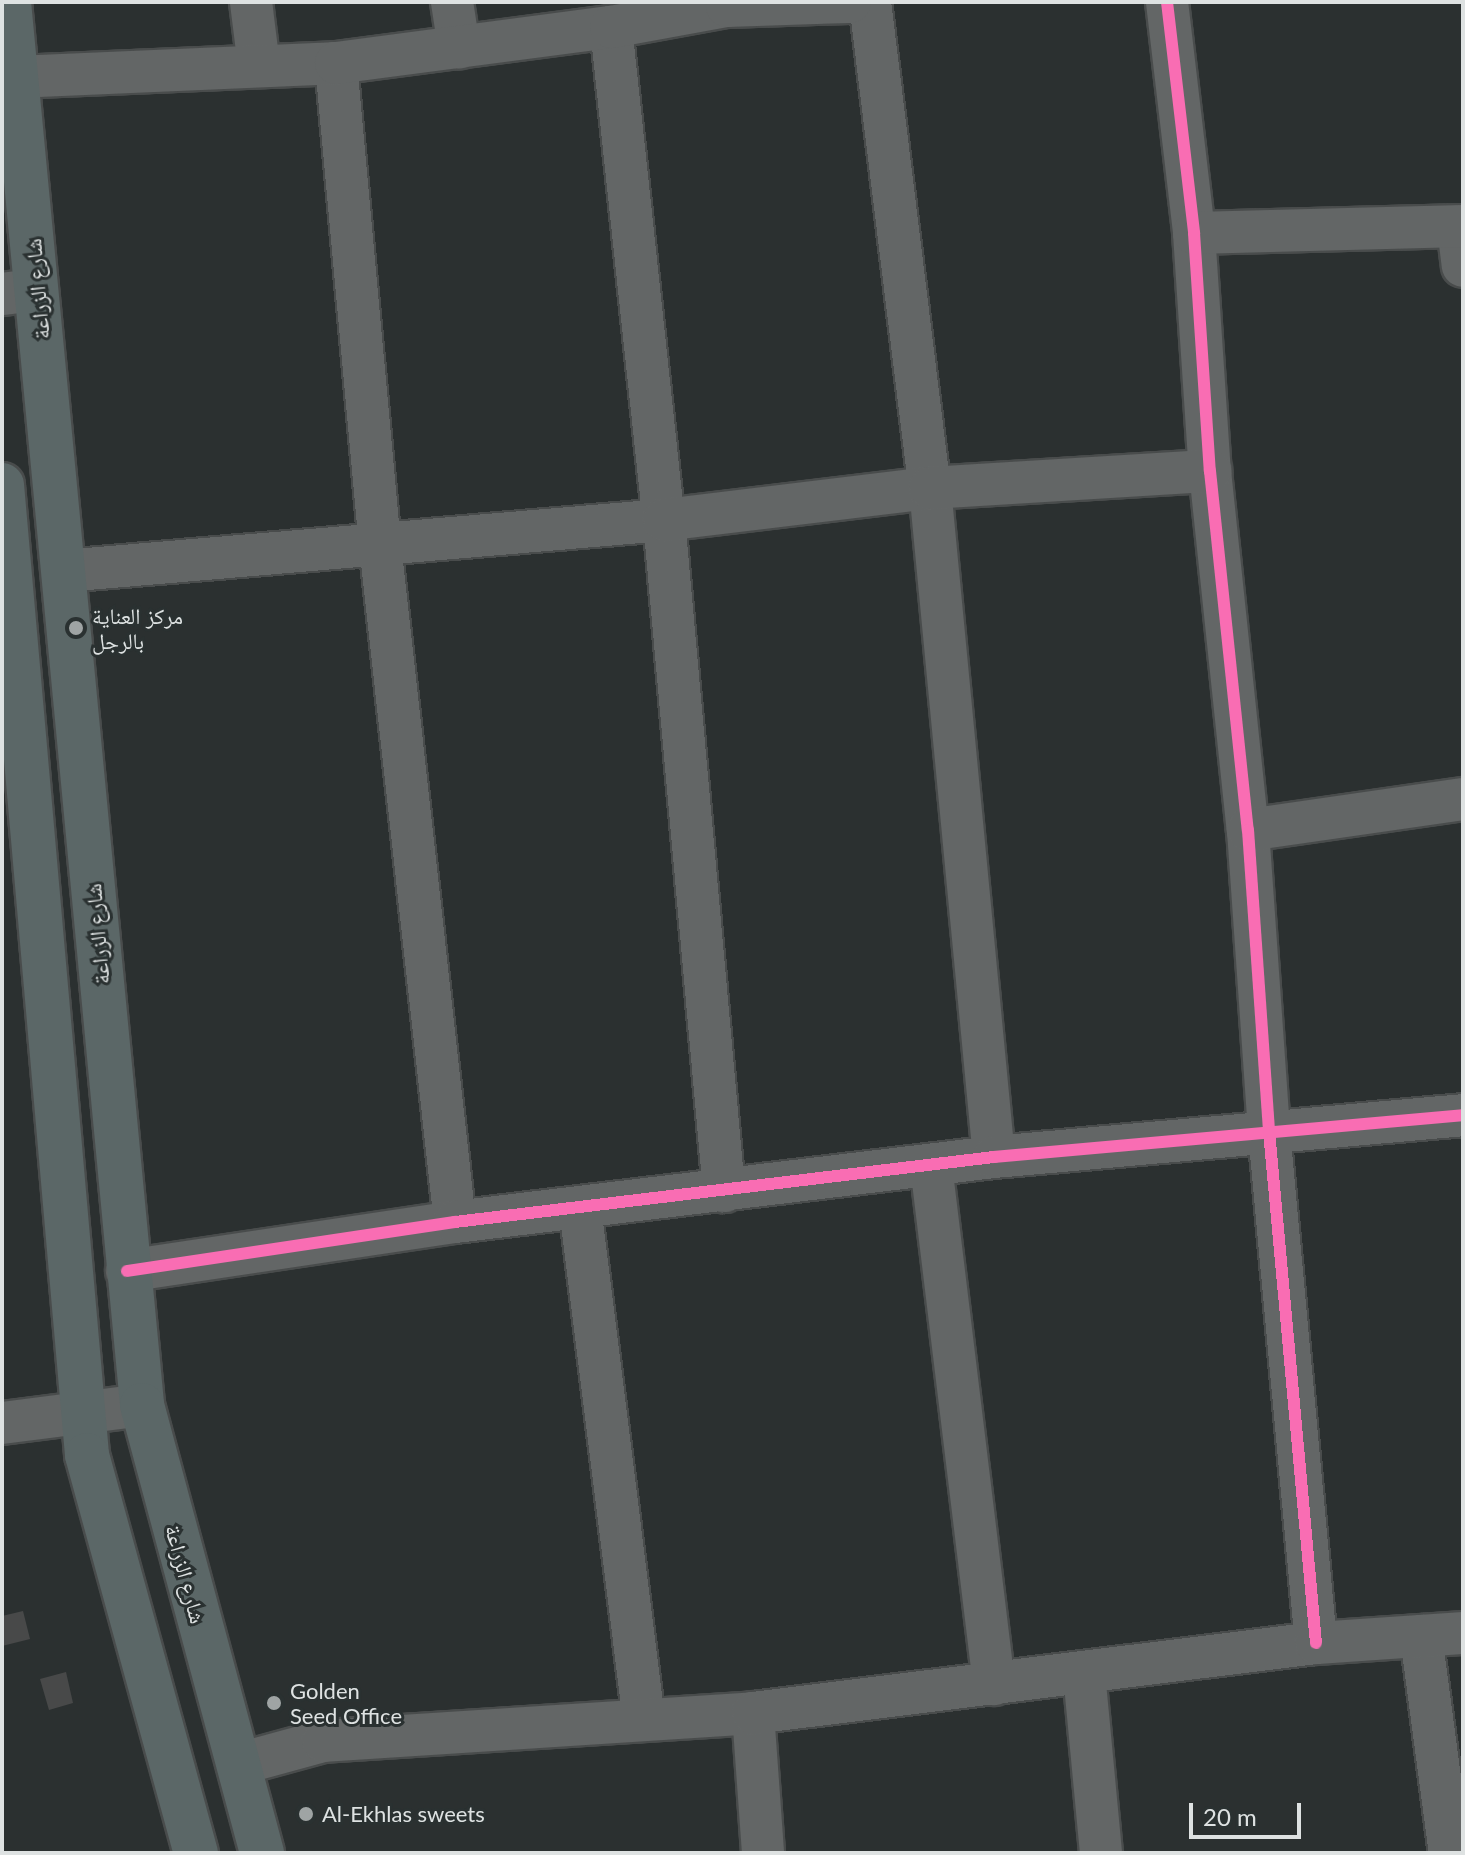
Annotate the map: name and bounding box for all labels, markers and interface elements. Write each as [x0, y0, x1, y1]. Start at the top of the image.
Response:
street label: شارع الزراعة [19, 238, 55, 340]
place label: مركز العناية بالرجل [92, 602, 183, 654]
marker: مركز العناية بالرجل [67, 619, 85, 637]
street label: شارع الزراعة [79, 883, 115, 985]
street label: شارع الزراعة [160, 1522, 212, 1626]
place label: Golden Seed Office [290, 1677, 402, 1728]
marker: Golden Seed Office [265, 1694, 283, 1712]
scale bar [1193, 1787, 1305, 1837]
place label: Al-Ekhlas sweets [322, 1801, 485, 1827]
text: 20 m [1203, 1802, 1257, 1831]
marker: Al-Ekhlas sweets [297, 1805, 315, 1823]

